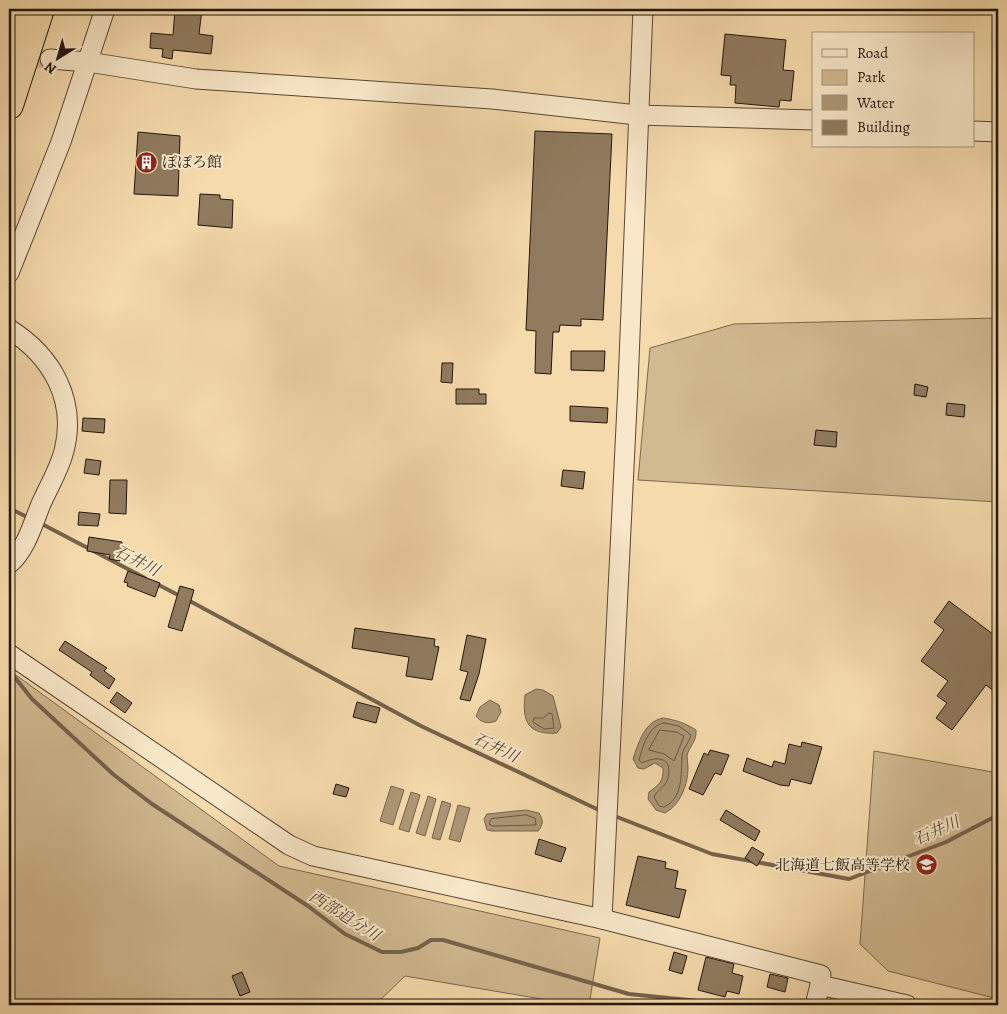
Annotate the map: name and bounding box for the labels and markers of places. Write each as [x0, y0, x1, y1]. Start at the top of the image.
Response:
building icon: ぽぽろ館 [134, 150, 158, 174]
place label: ぽぽろ館 [162, 152, 222, 172]
school or university icon: 北海道七飯高等学校 [914, 853, 938, 877]
place label: 北海道七飯高等学校 [775, 855, 910, 875]

